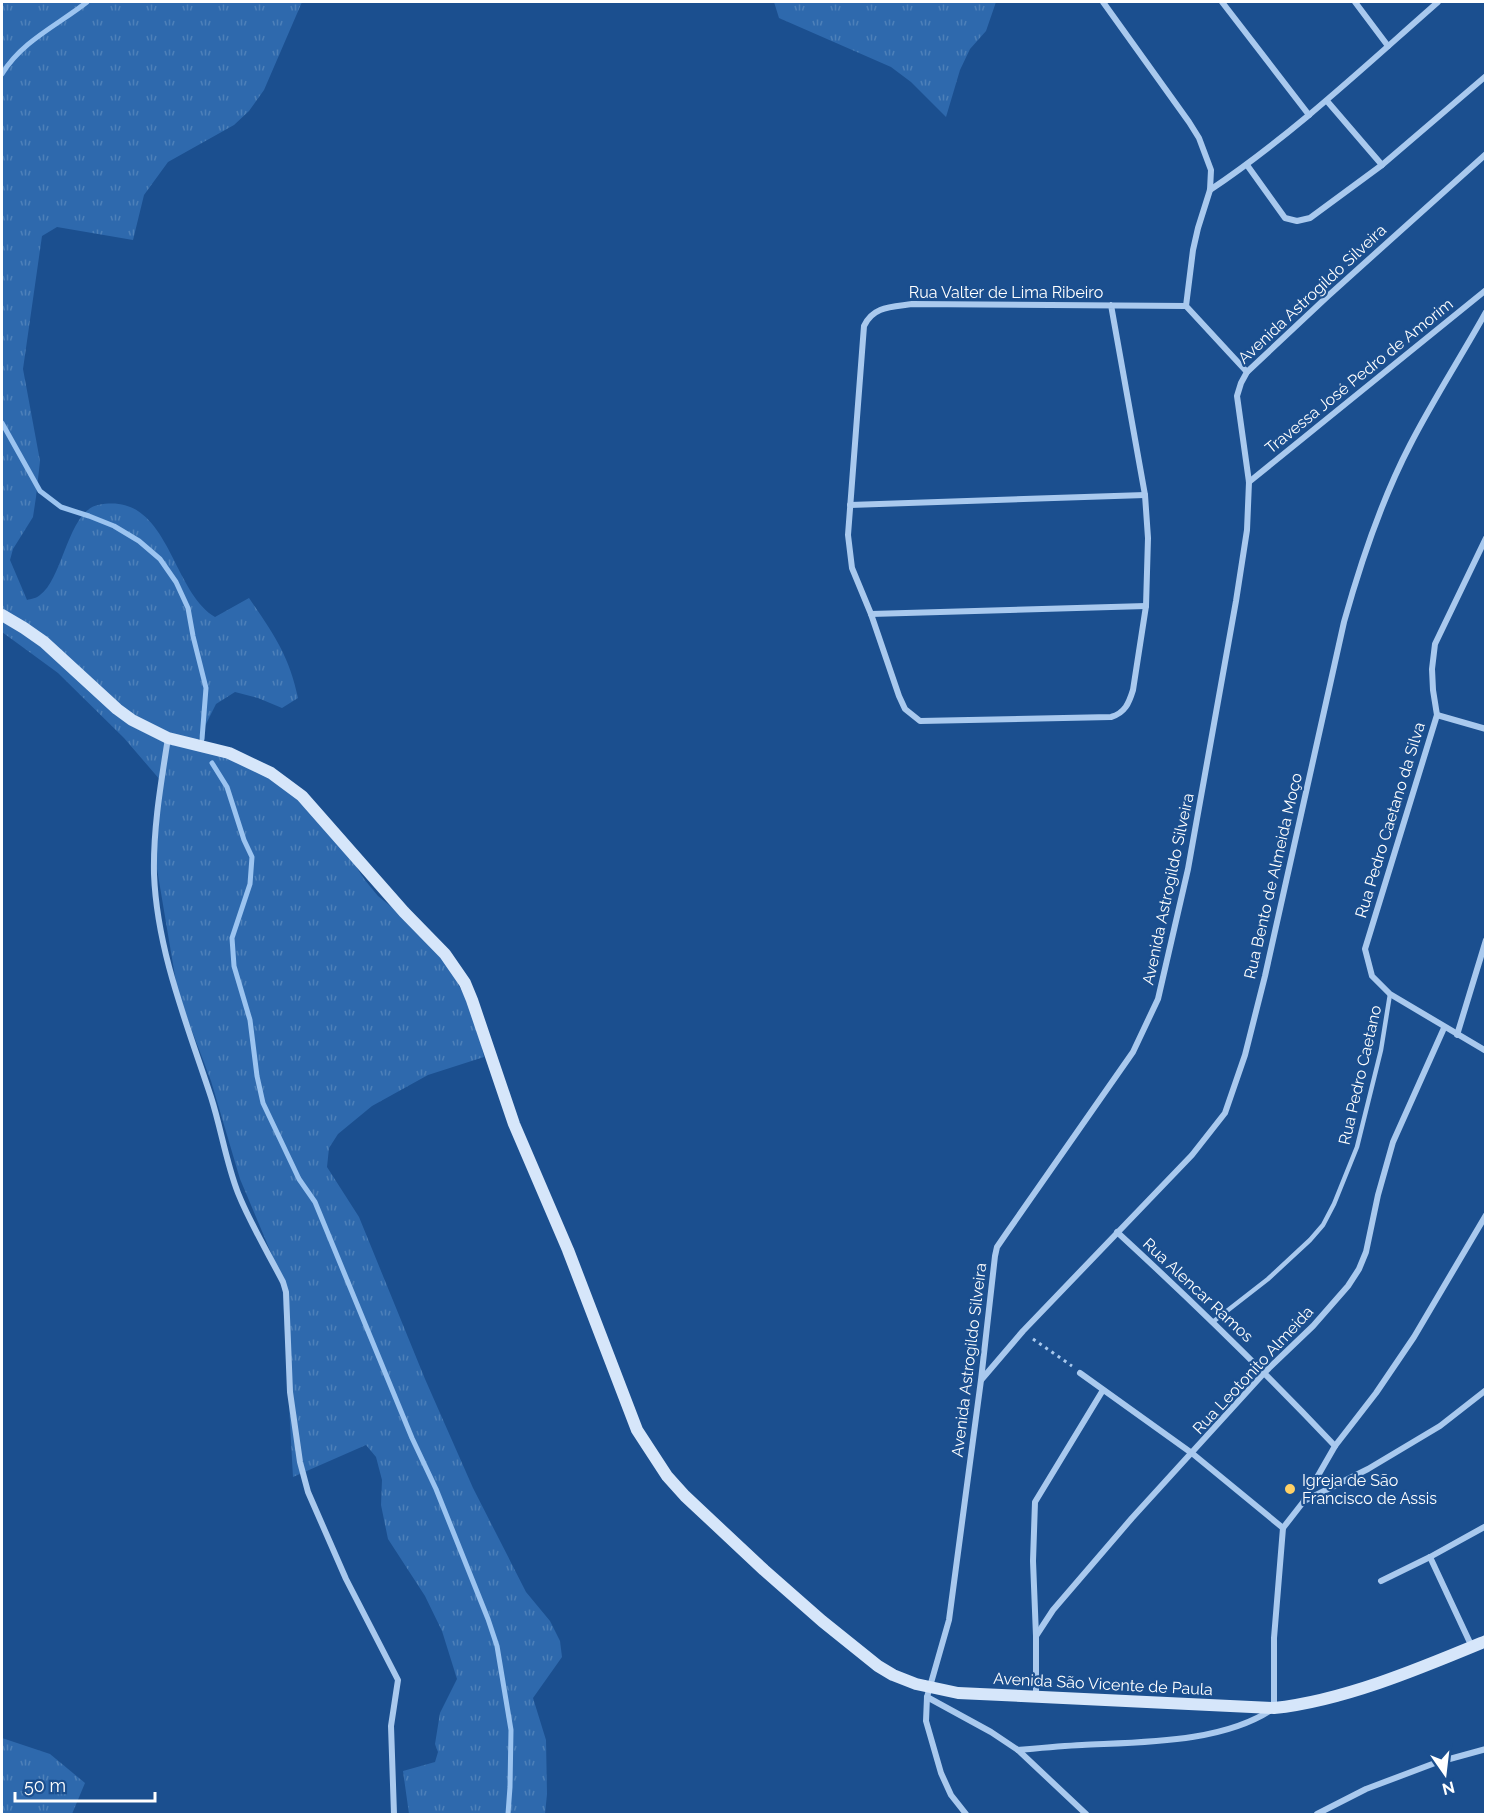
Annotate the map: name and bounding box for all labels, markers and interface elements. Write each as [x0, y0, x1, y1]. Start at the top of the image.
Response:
street label: Avenida Astrogildo Silveira [1234, 220, 1390, 368]
street label: Rua Valter de Lima Ribeiro [909, 283, 1103, 302]
street label: Travessa José Pedro de Amorim [1261, 294, 1457, 458]
street label: Rua Pedro Caetano da Silva [1351, 720, 1429, 920]
street label: Rua Bento de Almeida Moço [1240, 771, 1306, 981]
street label: Avenida Astrogildo Silveira [1138, 791, 1198, 987]
street label: Rua Pedro Caetano [1335, 1003, 1385, 1147]
street label: Rua Alencar Ramos [1139, 1234, 1257, 1346]
street label: Avenida Astrogildo Silveira [948, 1262, 990, 1458]
street label: Rua Leotonito Almeida [1189, 1302, 1317, 1438]
place label: Igreja de São Francisco de Assis [1302, 1471, 1437, 1508]
marker: Igreja de São Francisco de Assis [1283, 1482, 1297, 1496]
street label: Avenida São Vicente de Paula [993, 1669, 1213, 1699]
north arrow [1415, 1744, 1475, 1804]
scale bar [15, 1765, 154, 1803]
text: 50 m [24, 1775, 66, 1796]
text: N [1440, 1777, 1457, 1799]

